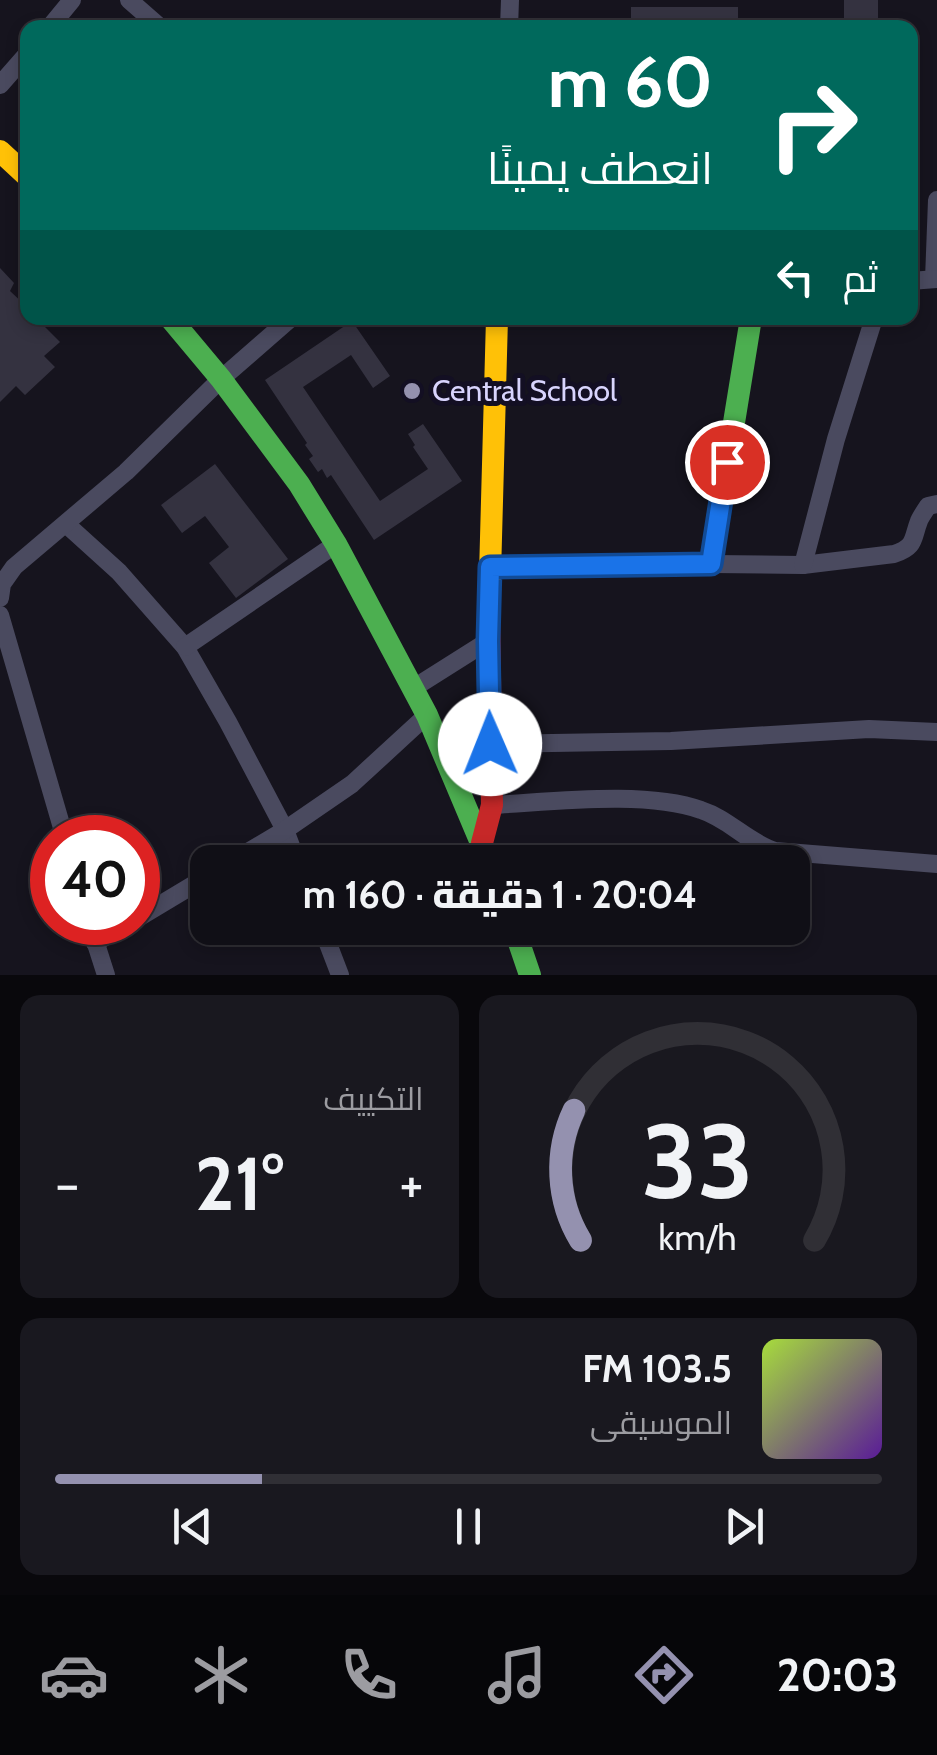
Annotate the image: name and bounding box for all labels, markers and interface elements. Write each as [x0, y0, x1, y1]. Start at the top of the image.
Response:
text: 60 m [548, 39, 713, 125]
icon: right [748, 60, 878, 190]
text: انعطف يمينًا [487, 141, 713, 195]
icon: left [768, 250, 823, 305]
text: ثم [843, 255, 878, 302]
place label: Central School [432, 372, 617, 409]
marker: Central School [401, 380, 423, 402]
pin [685, 420, 770, 505]
icon: arrive [700, 435, 755, 490]
position arrow [438, 692, 542, 796]
speed limit sign: 40 [30, 815, 160, 945]
text: 20:04 · 1 دقيقة · 160 m [303, 871, 697, 918]
text: التكييف [323, 1079, 424, 1118]
text: 33 [642, 1098, 754, 1224]
text: 21° [195, 1138, 284, 1229]
text: − [55, 1150, 79, 1217]
text: + [399, 1150, 424, 1217]
text: km/h [659, 1216, 737, 1259]
text: 103.5 FM [582, 1345, 732, 1392]
text: الموسيقى [590, 1403, 732, 1442]
icon: previous [165, 1499, 220, 1554]
icon: pause [441, 1499, 496, 1554]
icon: next [717, 1499, 772, 1554]
icon: car [39, 1640, 109, 1710]
icon: climate [186, 1640, 256, 1710]
icon: phone [334, 1640, 404, 1710]
icon: music [482, 1640, 552, 1710]
icon: directions [629, 1640, 699, 1710]
text: 20:03 [777, 1648, 898, 1702]

